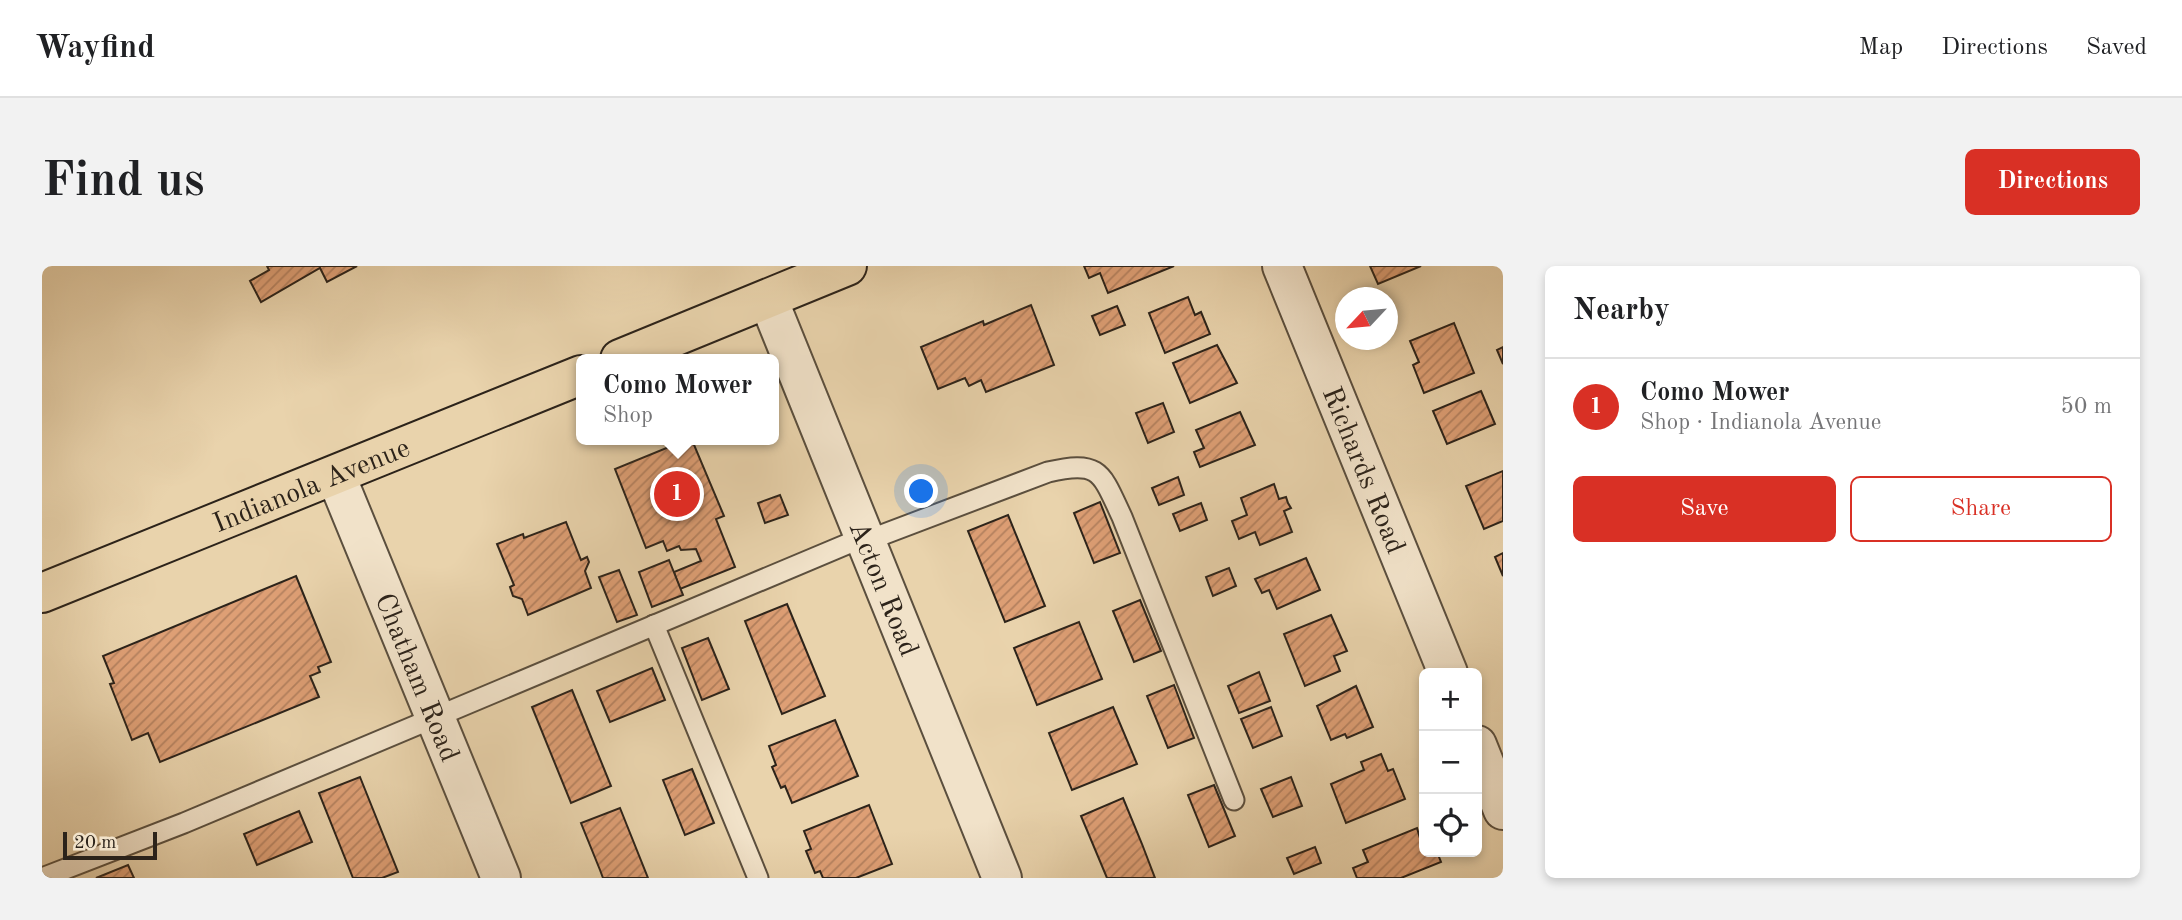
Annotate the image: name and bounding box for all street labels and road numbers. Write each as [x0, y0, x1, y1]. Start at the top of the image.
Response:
street label: Richards Road [1316, 383, 1409, 558]
street label: Indianola Avenue [210, 435, 414, 539]
street label: Acton Road [842, 518, 922, 661]
street label: Chatham Road [369, 590, 463, 766]

